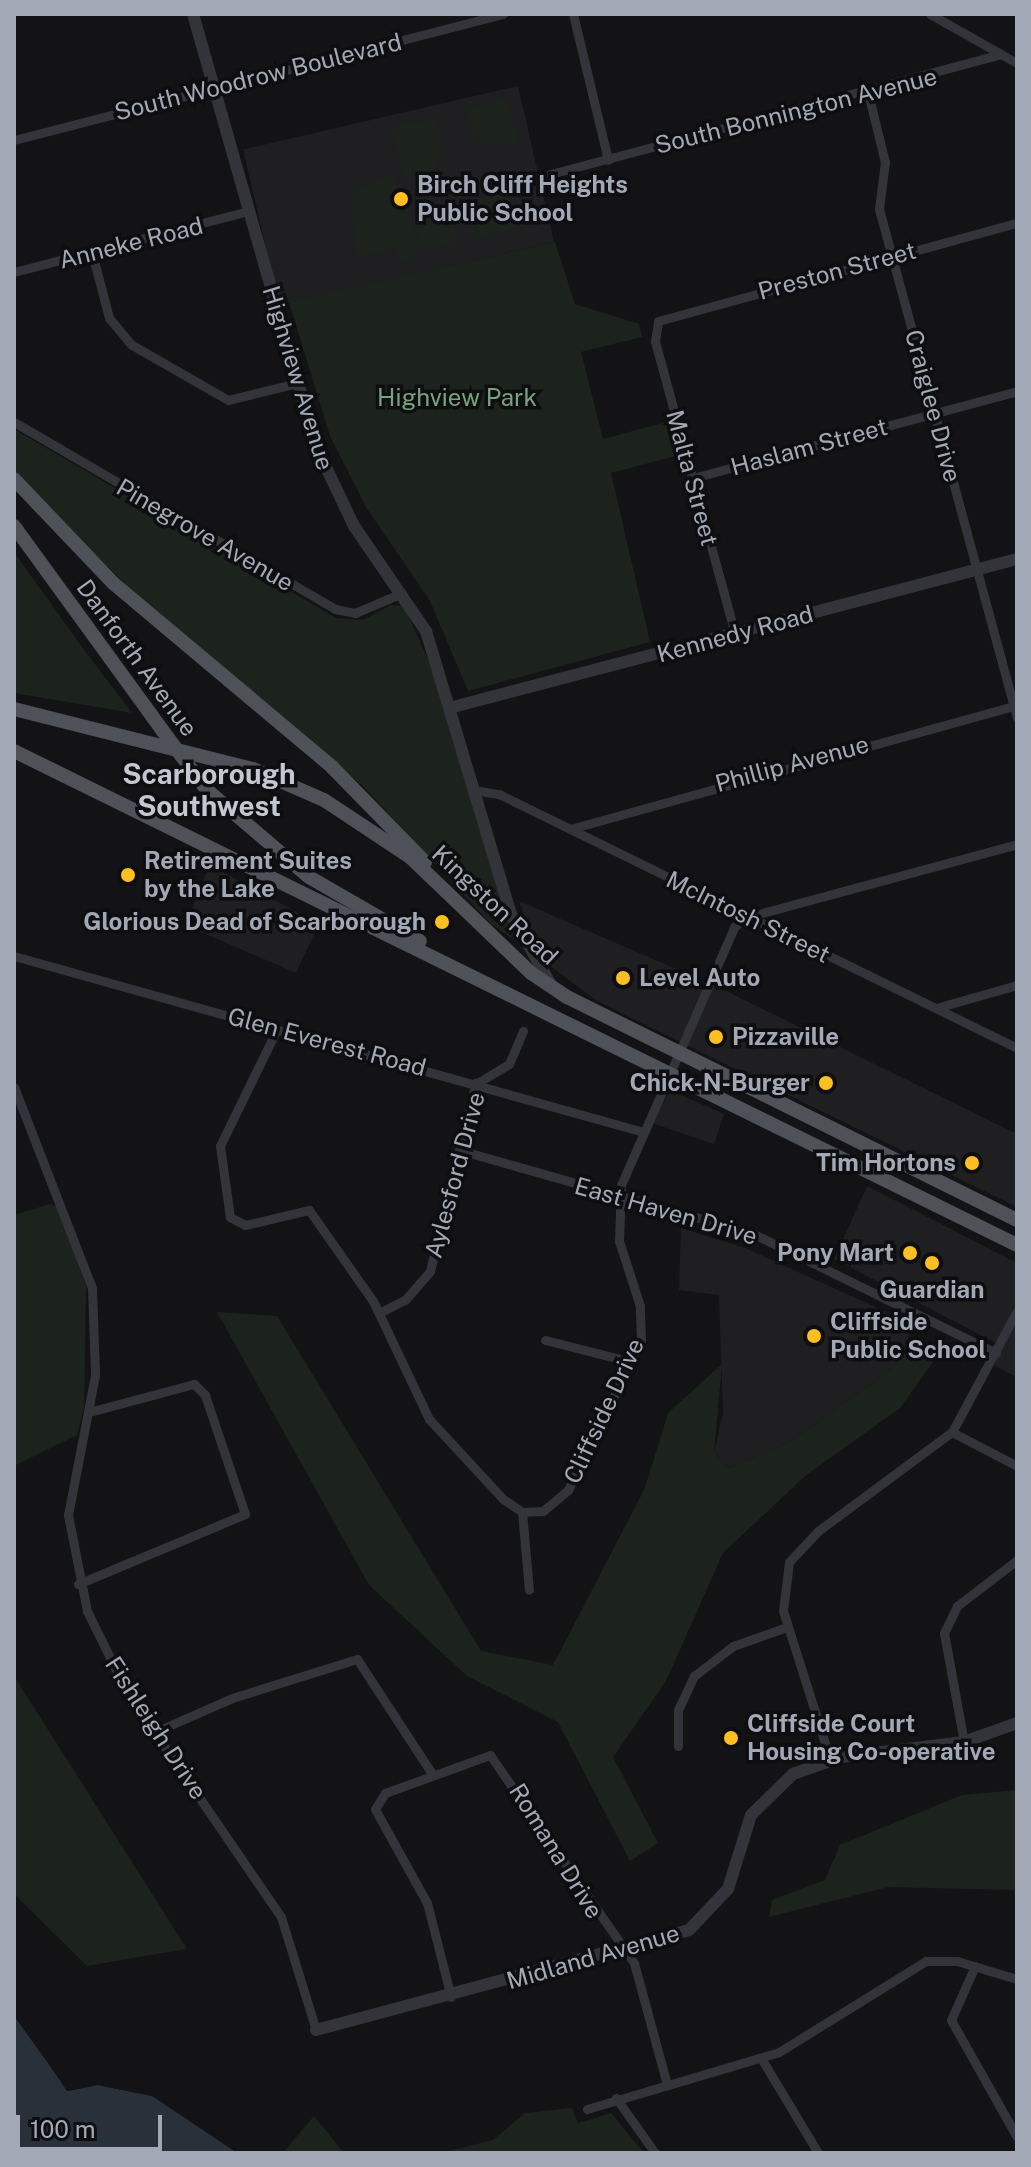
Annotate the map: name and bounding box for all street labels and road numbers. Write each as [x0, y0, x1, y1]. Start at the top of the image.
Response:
street label: South Woodrow Boulevard [111, 27, 405, 127]
street label: South Bonnington Avenue [652, 62, 940, 160]
street label: Anneke Road [56, 211, 206, 275]
street label: Preston Street [755, 236, 919, 306]
street label: Highview Avenue [256, 282, 340, 474]
street label: Craiglee Drive [899, 327, 967, 485]
street label: Malta Street [660, 407, 724, 549]
street label: Haslam Street [728, 412, 890, 482]
street label: Pinegrove Avenue [111, 473, 299, 597]
street label: Danforth Avenue [70, 574, 204, 742]
street label: Kennedy Road [654, 599, 816, 669]
street label: Phillip Avenue [712, 730, 872, 798]
street label: Kingston Road [426, 839, 564, 971]
street label: McIntosh Street [661, 865, 835, 969]
street label: Glen Everest Road [225, 1002, 429, 1082]
street label: Aylesford Drive [419, 1089, 491, 1261]
street label: East Haven Drive [571, 1171, 761, 1251]
street label: Cliffside Drive [558, 1334, 650, 1488]
street label: Fishleigh Drive [99, 1651, 213, 1805]
street label: Romana Drive [503, 1778, 609, 1924]
street label: Midland Avenue [503, 1919, 683, 1995]

